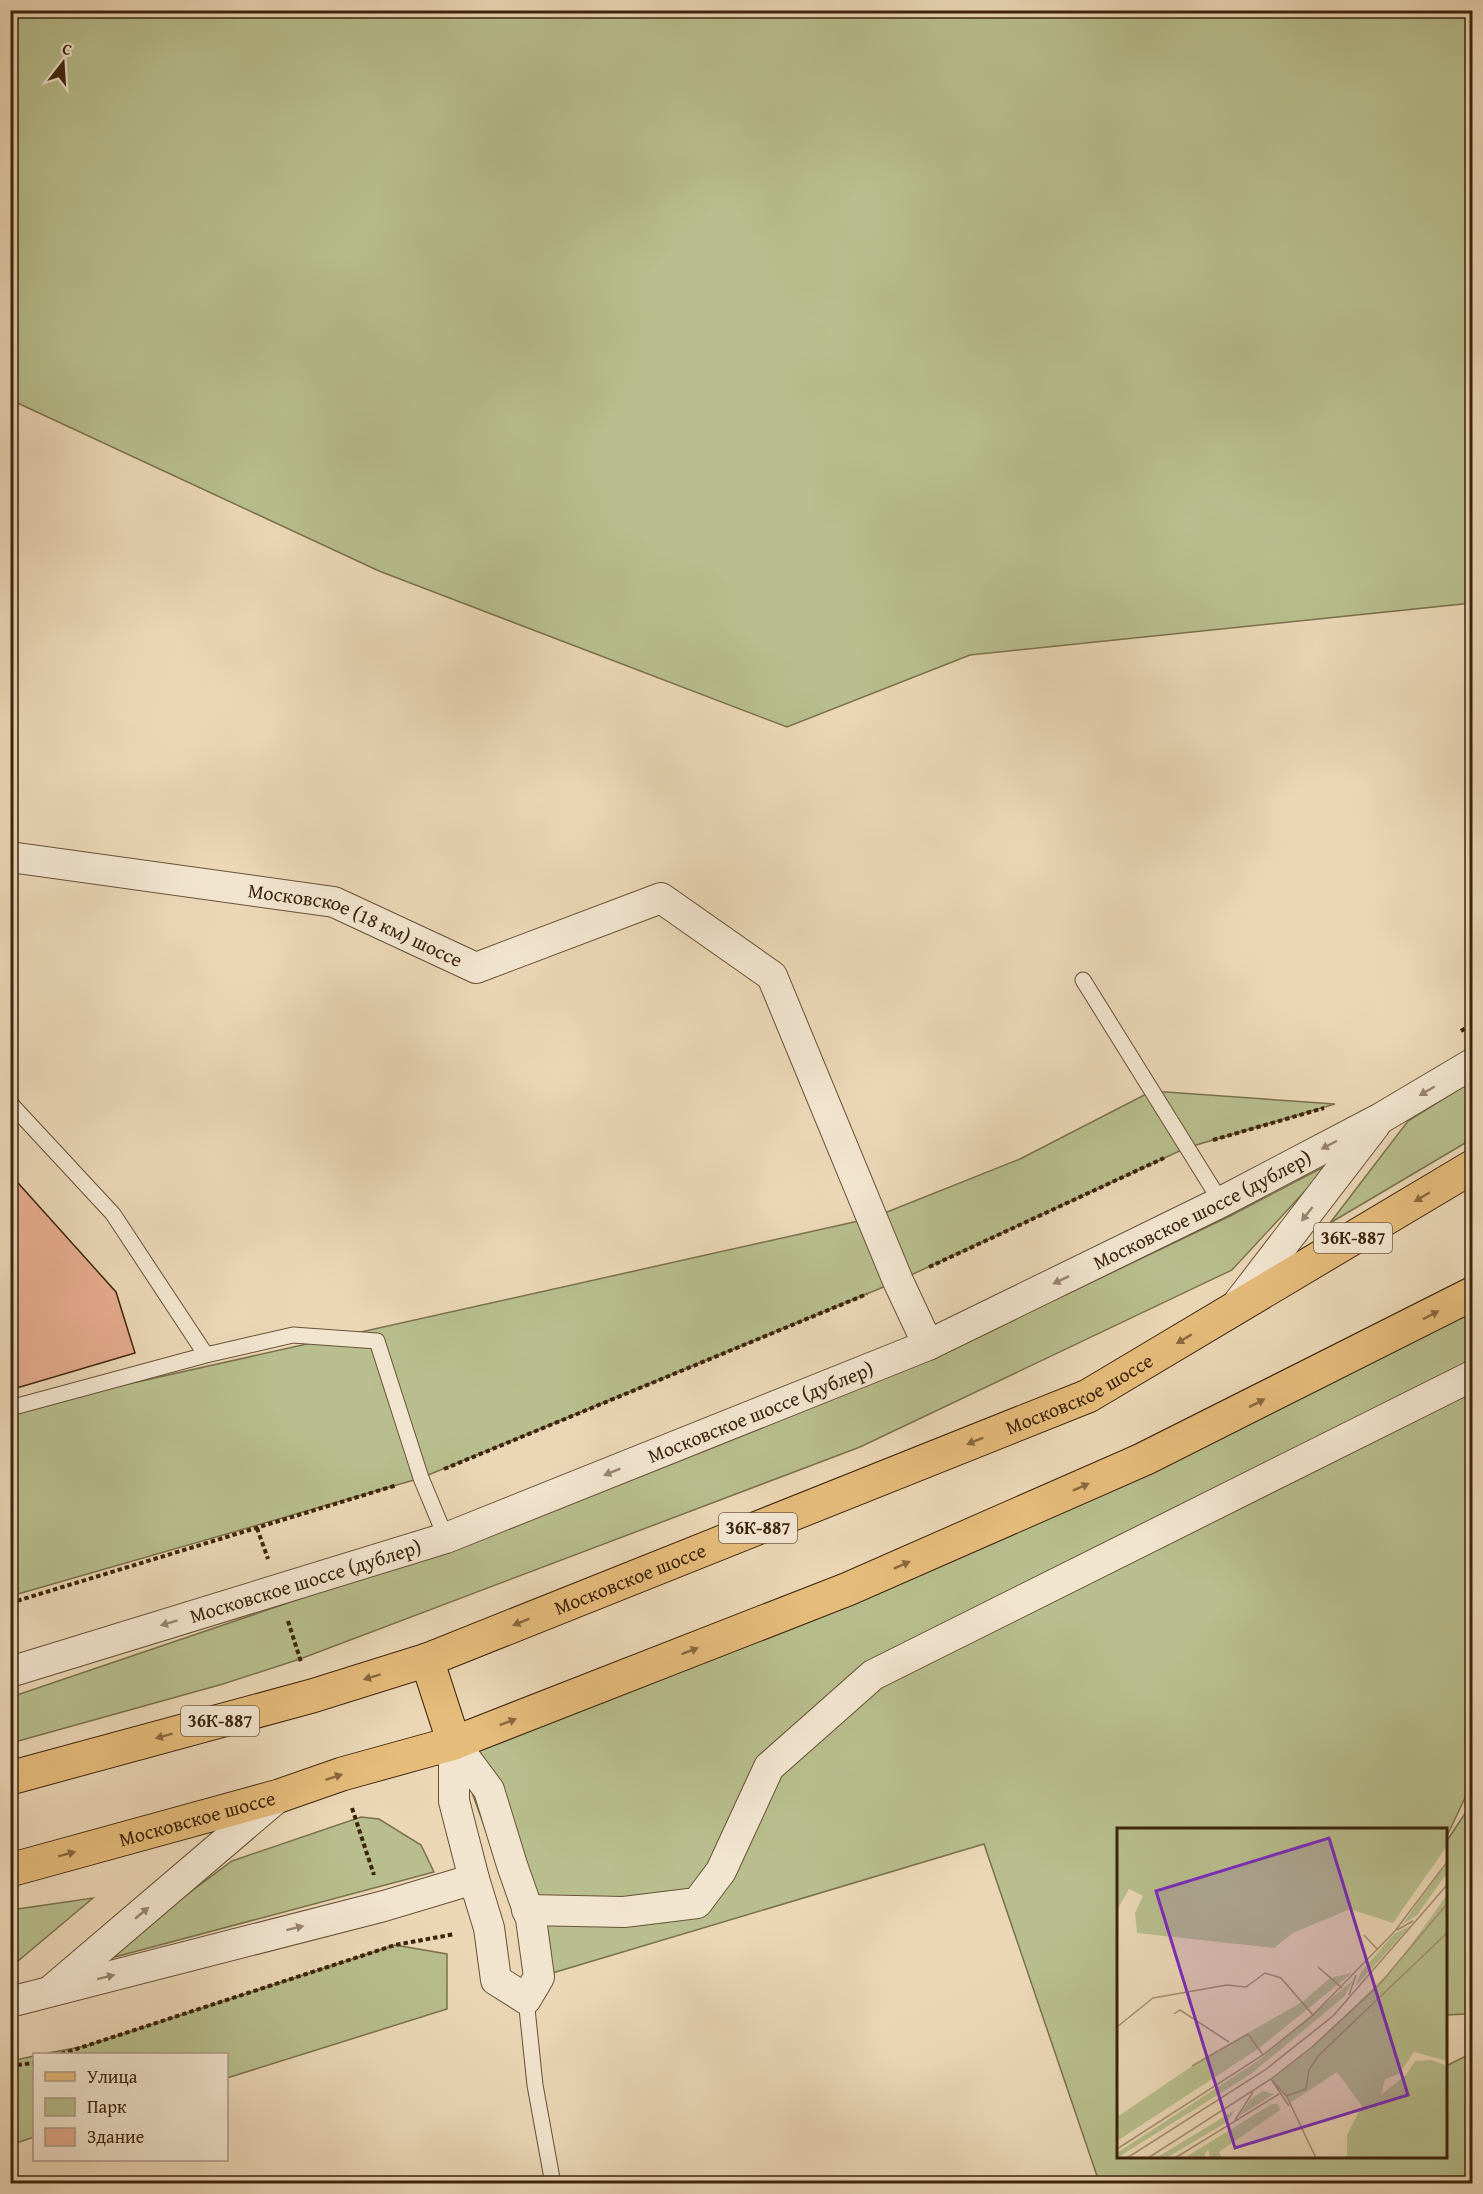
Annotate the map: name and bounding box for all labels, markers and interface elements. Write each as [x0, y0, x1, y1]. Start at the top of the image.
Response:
north arrow [33, 33, 93, 93]
text: С [60, 36, 75, 61]
street label: Московское (18 км) шоссе [246, 875, 468, 974]
one-way arrow [1419, 1086, 1435, 1097]
one-way arrow [1320, 1140, 1337, 1150]
street label: Московское шоссе (дублер) [1088, 1142, 1316, 1276]
one-way arrow [1413, 1192, 1430, 1202]
one-way arrow [1301, 1207, 1313, 1222]
road number: 36К-887 [1314, 1223, 1392, 1253]
one-way arrow [1053, 1275, 1070, 1285]
one-way arrow [1422, 1311, 1439, 1320]
one-way arrow [1176, 1333, 1192, 1344]
street label: Московское шоссе [1001, 1346, 1158, 1442]
street label: Московское шоссе (дублер) [643, 1353, 878, 1470]
one-way arrow [1248, 1398, 1265, 1408]
one-way arrow [966, 1437, 984, 1446]
one-way arrow [602, 1467, 620, 1477]
one-way arrow [1072, 1482, 1090, 1492]
road number: 36К-887 [719, 1513, 797, 1543]
street label: Московское шоссе (дублер) [186, 1531, 425, 1630]
street label: Московское шоссе [550, 1535, 710, 1622]
one-way arrow [893, 1560, 911, 1569]
one-way arrow [512, 1618, 530, 1628]
one-way arrow [160, 1619, 178, 1628]
one-way arrow [681, 1646, 699, 1655]
one-way arrow [363, 1673, 381, 1683]
road number: 36К-887 [181, 1706, 259, 1736]
one-way arrow [500, 1717, 518, 1727]
one-way arrow [155, 1732, 173, 1741]
one-way arrow [325, 1772, 343, 1781]
street label: Московское шоссе [115, 1783, 278, 1853]
inset map [1117, 1828, 1447, 2158]
one-way arrow [58, 1849, 76, 1858]
one-way arrow [134, 1906, 150, 1919]
one-way arrow [286, 1923, 304, 1933]
one-way arrow [97, 1972, 115, 1981]
legend [33, 2053, 228, 2161]
text: Улица [87, 2063, 138, 2090]
text: Парк [87, 2093, 127, 2120]
text: Здание [87, 2123, 144, 2150]

